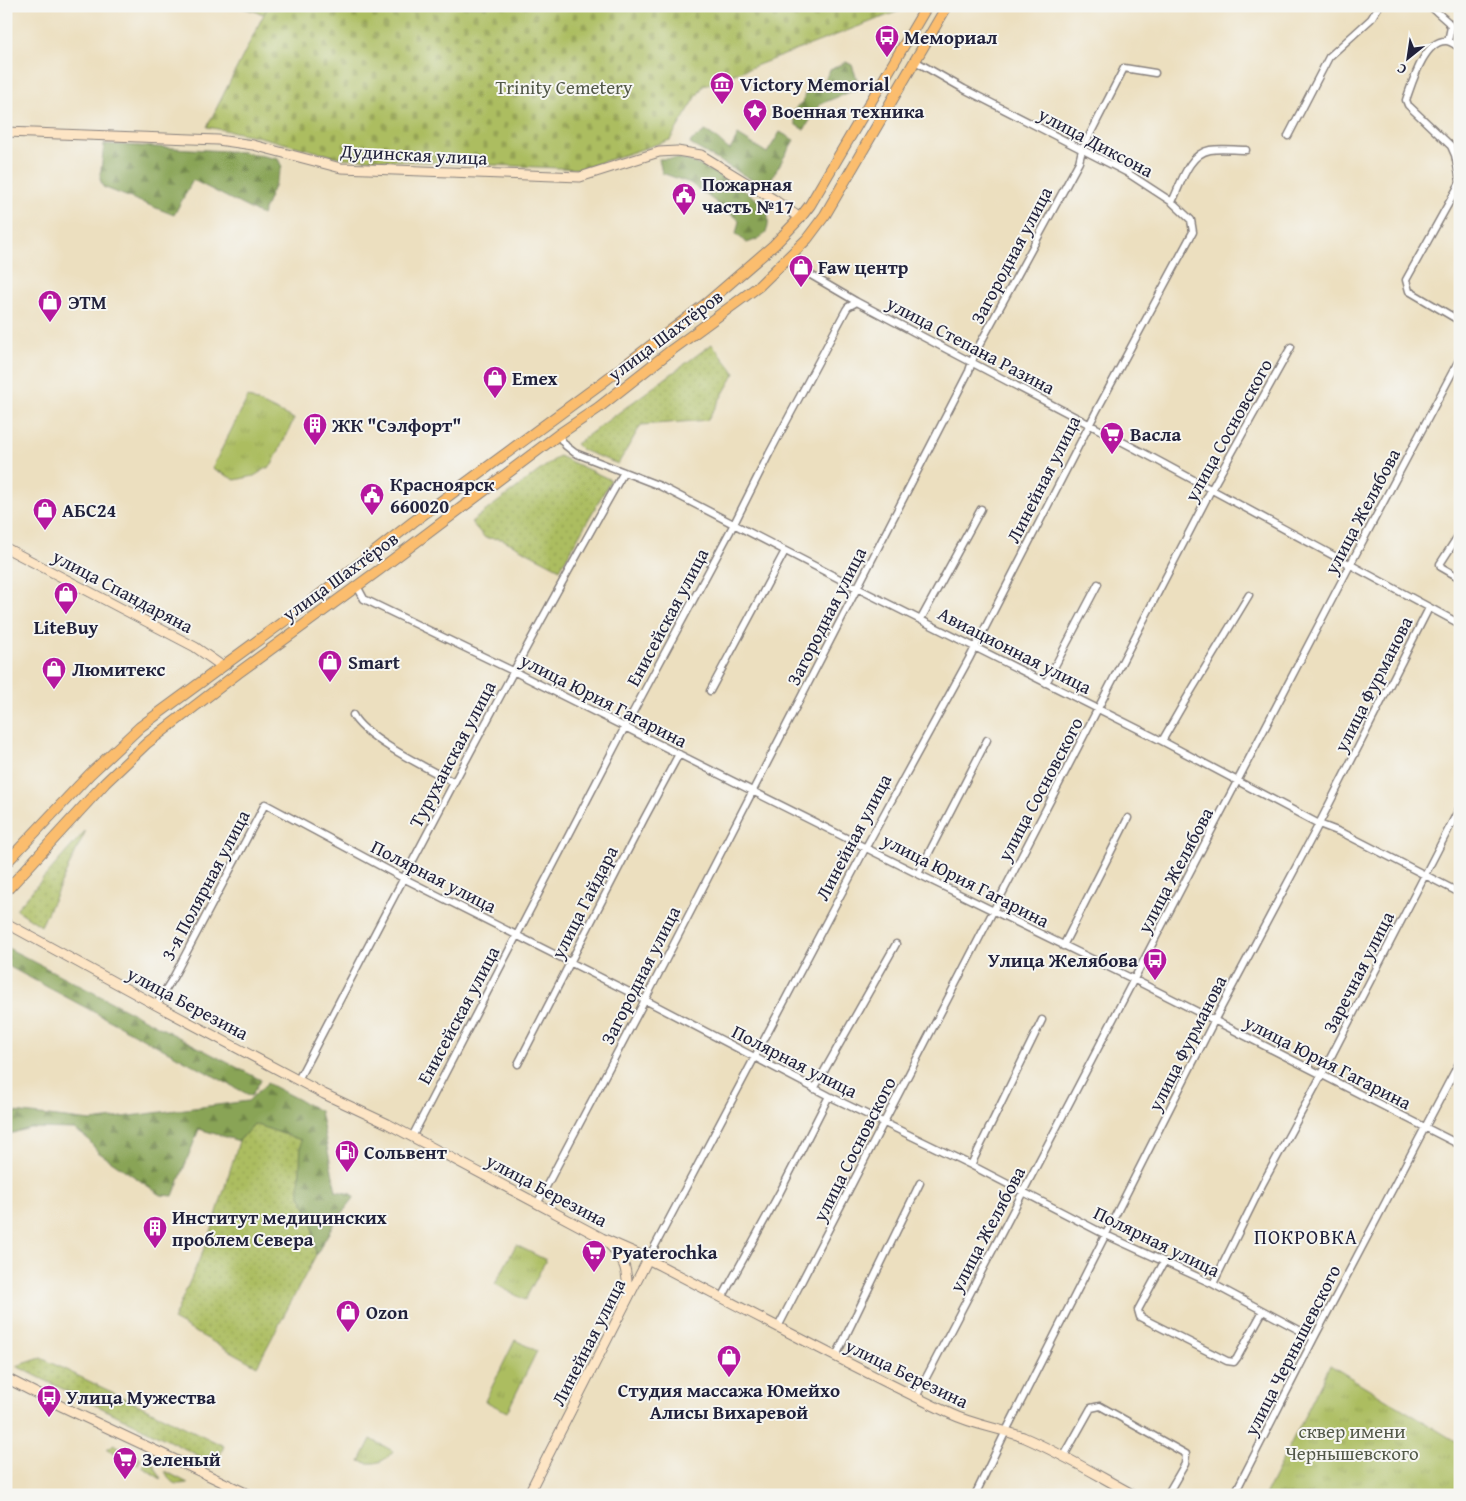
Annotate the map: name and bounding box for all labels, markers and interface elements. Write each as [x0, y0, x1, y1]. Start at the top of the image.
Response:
place label: Мемориал [904, 23, 997, 51]
bus stop icon: Мемориал [874, 24, 900, 58]
north arrow [1384, 32, 1434, 82]
text: С [1393, 59, 1410, 80]
place label: Victory Memorial [740, 70, 890, 98]
museum icon: Victory Memorial [709, 71, 735, 105]
park label: Trinity Cemetery [496, 73, 633, 101]
place label: Военная техника [772, 97, 925, 125]
place icon: Военная техника [742, 98, 768, 132]
street label: улица Диксона [1032, 99, 1159, 184]
street label: Дудинская улица [339, 136, 488, 172]
place label: Пожарная часть №17 [702, 170, 794, 220]
street label: Загородная улица [963, 181, 1059, 329]
public building icon: Пожарная часть №17 [671, 182, 697, 216]
place label: Faw центр [818, 253, 909, 281]
shop icon: Faw центр [788, 254, 814, 288]
street label: улица Шахтёров [601, 282, 728, 388]
place label: ЭТМ [68, 288, 107, 316]
street label: улица Степана Разина [881, 288, 1060, 401]
shop icon: ЭТМ [37, 289, 63, 323]
street label: улица Сосновского [1177, 353, 1279, 508]
place label: Emex [512, 364, 558, 392]
shop icon: Emex [482, 365, 508, 399]
street label: Линейная улица [999, 410, 1087, 548]
place label: ЖК "Сэлфорт" [331, 411, 461, 439]
building icon: ЖК "Сэлфорт" [302, 412, 328, 446]
place label: Васла [1130, 420, 1181, 448]
supermarket icon: Васла [1099, 421, 1125, 455]
street label: улица Желябова [1317, 443, 1407, 580]
place label: Красноярск 660020 [390, 470, 495, 520]
public building icon: Красноярск 660020 [359, 482, 385, 516]
place label: АБС24 [62, 496, 116, 524]
shop icon: АБС24 [32, 497, 58, 531]
street label: улица Шахтёров [275, 524, 404, 628]
street label: улица Спандаряна [47, 542, 198, 640]
street label: Загородная улица [779, 542, 873, 690]
street label: Енисейская улица [619, 543, 715, 691]
shop icon: LiteBuy [53, 581, 79, 615]
street label: Авиационная улица [933, 599, 1097, 701]
street label: улица Фурманова [1326, 611, 1419, 758]
place label: LiteBuy [34, 613, 99, 641]
street label: улица Юрия Гагарина [515, 645, 692, 754]
place label: Smart [348, 648, 401, 676]
shop icon: Smart [317, 649, 343, 683]
place label: Люмитекс [72, 655, 166, 683]
shop icon: Люмитекс [41, 656, 67, 690]
street label: Туруханская улица [401, 676, 503, 832]
street label: улица Сосновского [990, 712, 1090, 867]
street label: Линейная улица [808, 769, 898, 905]
street label: улица Желябова [1130, 802, 1220, 939]
street label: 3-я Полярная улица [153, 805, 257, 965]
street label: улица Юрия Гагарина [877, 825, 1054, 934]
street label: Полярная улица [366, 832, 502, 920]
street label: улица Гайдара [543, 841, 625, 964]
street label: Загородная улица [593, 901, 687, 1049]
street label: Заречная улица [1315, 906, 1401, 1038]
street label: Енисейская улица [410, 941, 506, 1089]
place label: Улица Желябова [988, 946, 1138, 974]
bus stop icon: Улица Желябова [1142, 947, 1168, 981]
street label: улица Березина [121, 959, 254, 1047]
street label: улица Фурманова [1140, 970, 1233, 1117]
street label: улица Юрия Гагарина [1239, 1007, 1416, 1116]
street label: Полярная улица [727, 1017, 863, 1105]
street label: улица Сосновского [805, 1071, 903, 1227]
place label: Сольвент [364, 1138, 448, 1166]
fuel station icon: Сольвент [334, 1139, 360, 1173]
street label: улица Березина [480, 1146, 613, 1234]
street label: улица Желябова [942, 1161, 1032, 1298]
street label: Полярная улица [1089, 1198, 1225, 1284]
place label: Институт медицинских проблем Севера [172, 1203, 387, 1253]
building icon: Институт медицинских проблем Севера [142, 1215, 168, 1249]
district label: ПОКРОВКА [1254, 1222, 1358, 1251]
place label: Pyaterochka [612, 1238, 718, 1266]
supermarket icon: Pyaterochka [581, 1239, 607, 1273]
street label: улица Чернышевского [1236, 1259, 1347, 1441]
street label: Линейная улица [544, 1273, 632, 1411]
place label: Ozon [366, 1298, 409, 1326]
shop icon: Ozon [335, 1299, 361, 1333]
street label: улица Березина [840, 1331, 973, 1415]
shop icon: Студия массажа Юмейхо Алисы Вихаревой [716, 1344, 742, 1378]
place label: Студия массажа Юмейхо Алисы Вихаревой [618, 1376, 840, 1426]
place label: Улица Мужества [66, 1383, 216, 1411]
bus stop icon: Улица Мужества [36, 1384, 62, 1418]
park label: сквер имени Чернышевского [1285, 1417, 1419, 1467]
place label: Зеленый [142, 1445, 221, 1473]
supermarket icon: Зеленый [112, 1446, 138, 1480]

